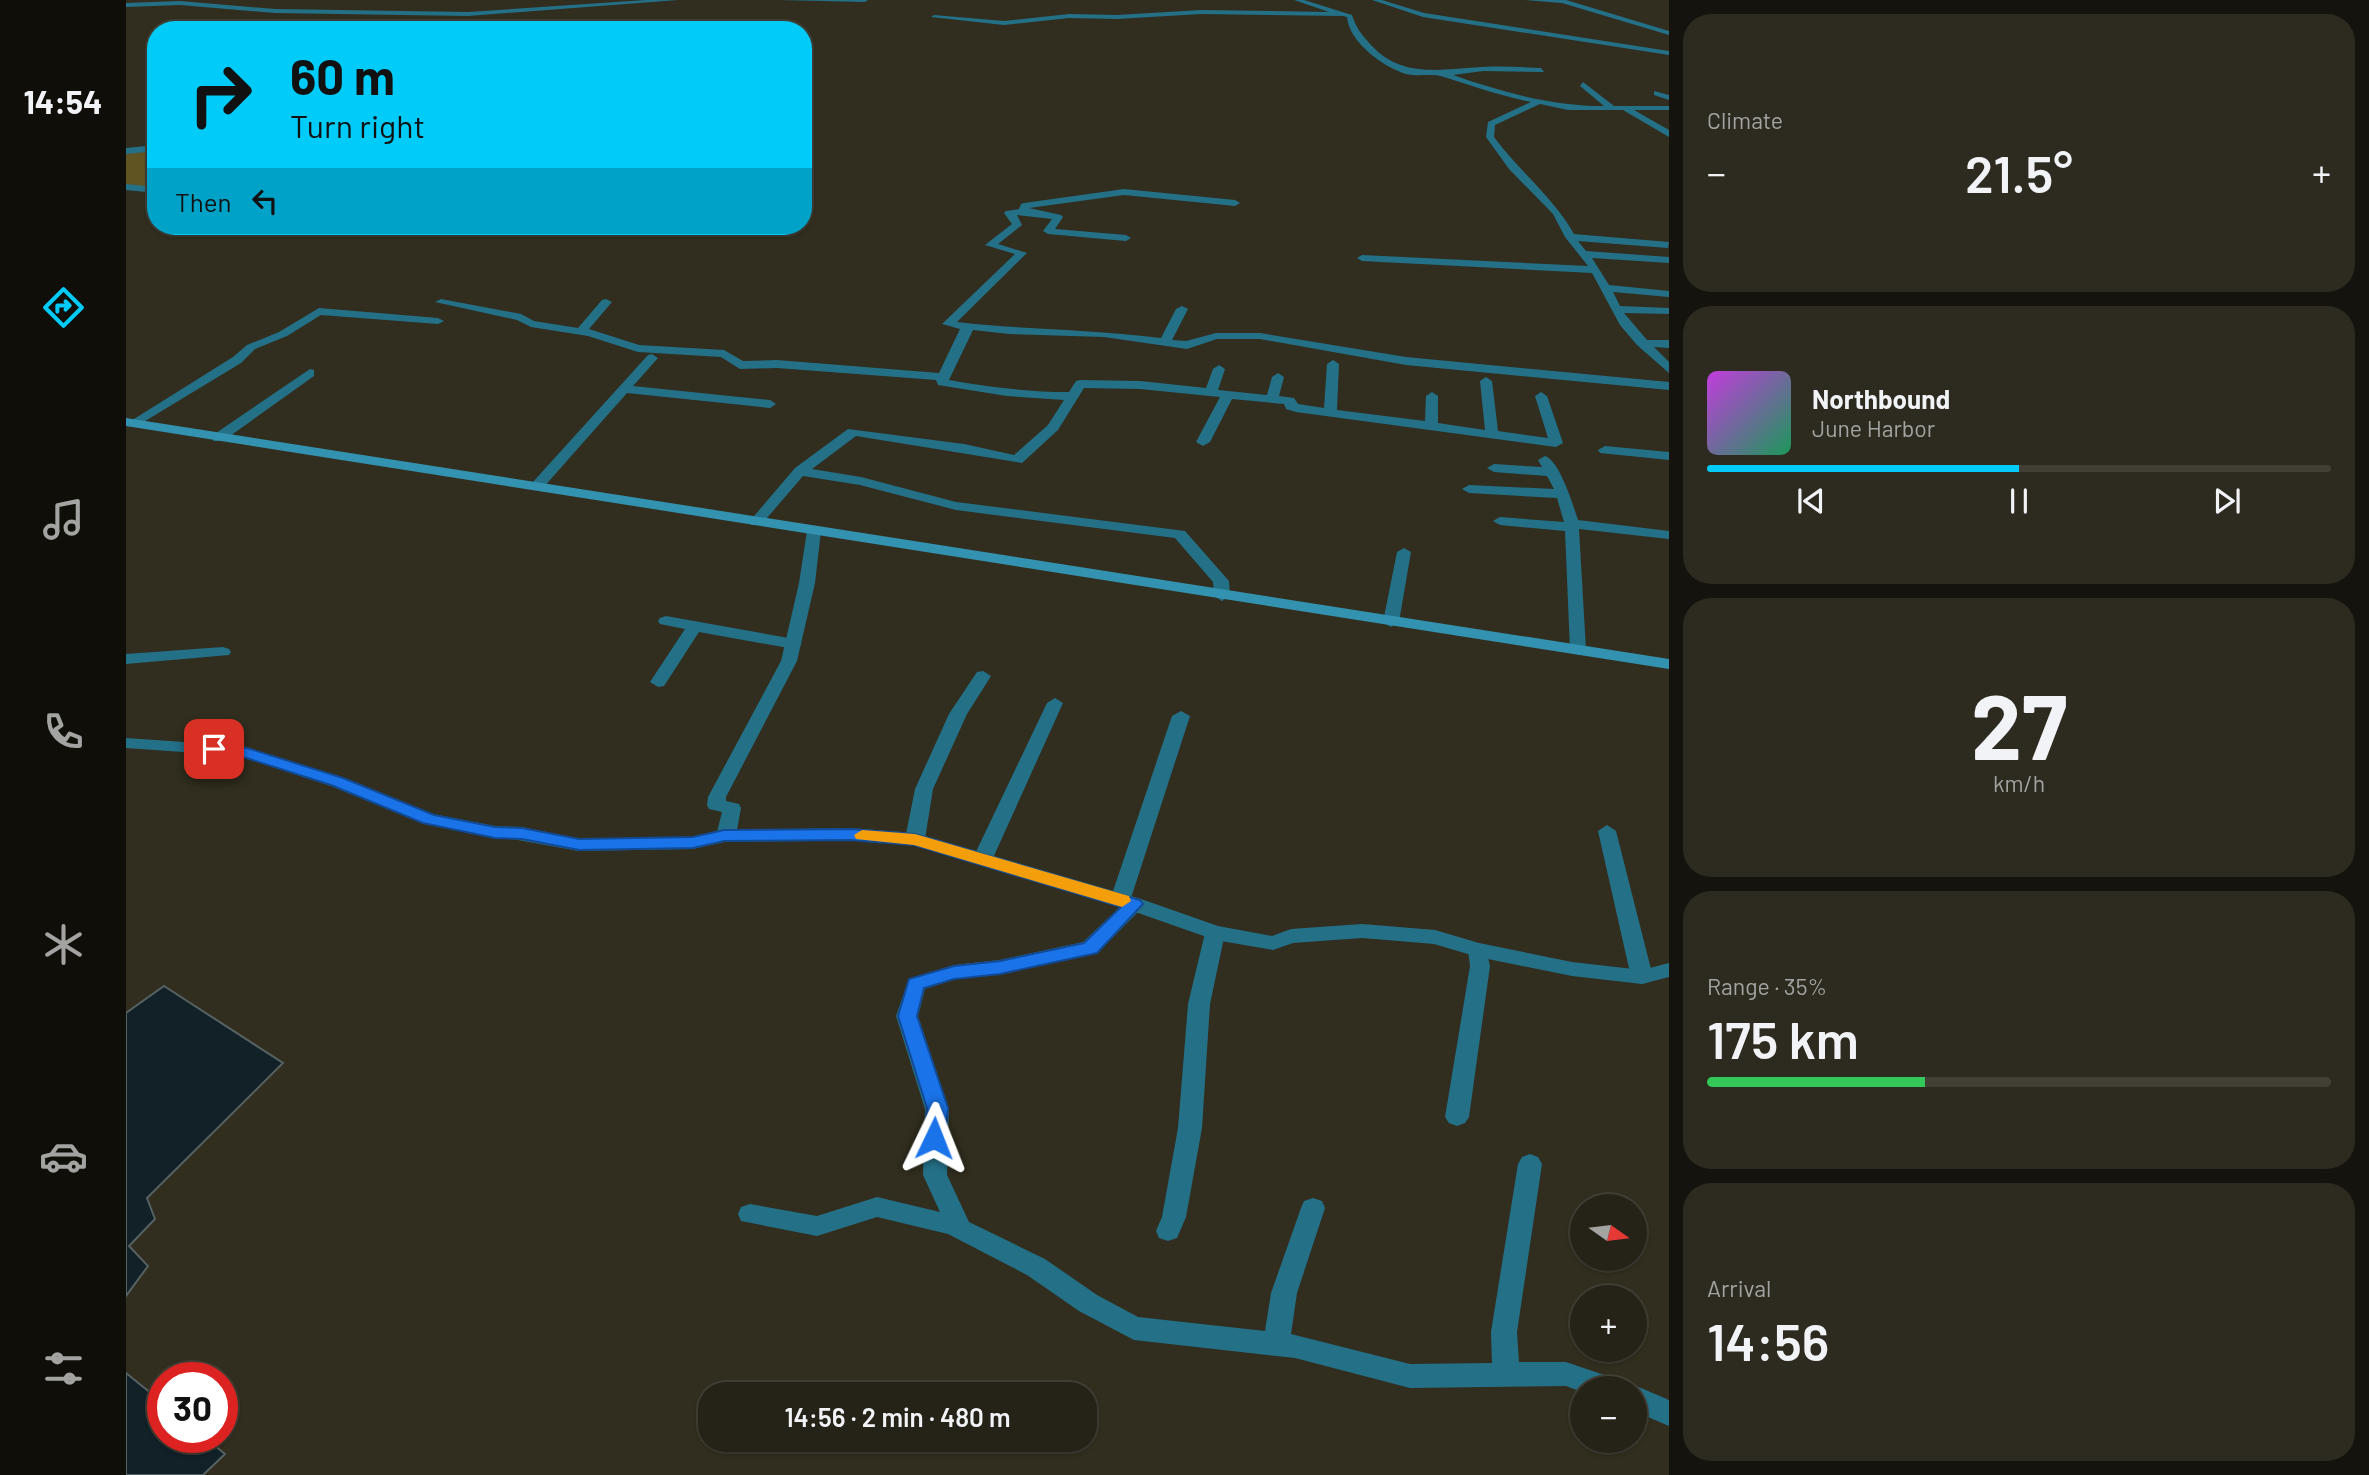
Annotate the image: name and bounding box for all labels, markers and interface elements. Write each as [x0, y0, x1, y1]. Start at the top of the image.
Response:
text: 60 m [290, 46, 395, 105]
icon: right [175, 49, 266, 140]
text: 14:54 [24, 82, 102, 120]
text: Turn right [290, 106, 425, 144]
text: Climate [1707, 106, 1783, 134]
text: 21.5° [1965, 141, 2073, 203]
text: − [1707, 149, 1726, 195]
text: + [2312, 149, 2331, 195]
icon: left [246, 182, 284, 220]
text: Then [175, 186, 232, 217]
icon: directions [39, 283, 88, 332]
text: Northbound [1812, 383, 1950, 414]
text: June Harbor [1812, 414, 1935, 442]
icon: previous [1792, 482, 1830, 520]
icon: pause [2000, 482, 2038, 520]
icon: next [2208, 482, 2246, 520]
icon: music [39, 495, 88, 544]
text: 27 [1971, 669, 2067, 778]
icon: phone [39, 707, 88, 756]
pin [184, 719, 244, 779]
icon: arrive [195, 730, 233, 768]
text: km/h [1993, 769, 2045, 797]
icon: climate [39, 920, 88, 969]
text: Range · 35% [1707, 972, 1827, 1000]
text: 175 km [1707, 1007, 1859, 1069]
position arrow [897, 1101, 971, 1175]
icon: car [39, 1132, 88, 1181]
north arrow [1570, 1194, 1647, 1270]
map controls [1570, 1194, 1647, 1453]
text: Arrival [1707, 1274, 1771, 1302]
button: + [1570, 1285, 1647, 1362]
text: 14:56 [1707, 1309, 1829, 1371]
icon: filters [39, 1344, 88, 1393]
speed limit sign: 30 [147, 1362, 238, 1453]
button: − [1570, 1376, 1647, 1453]
text: 14:56 · 2 min · 480 m [784, 1401, 1011, 1432]

